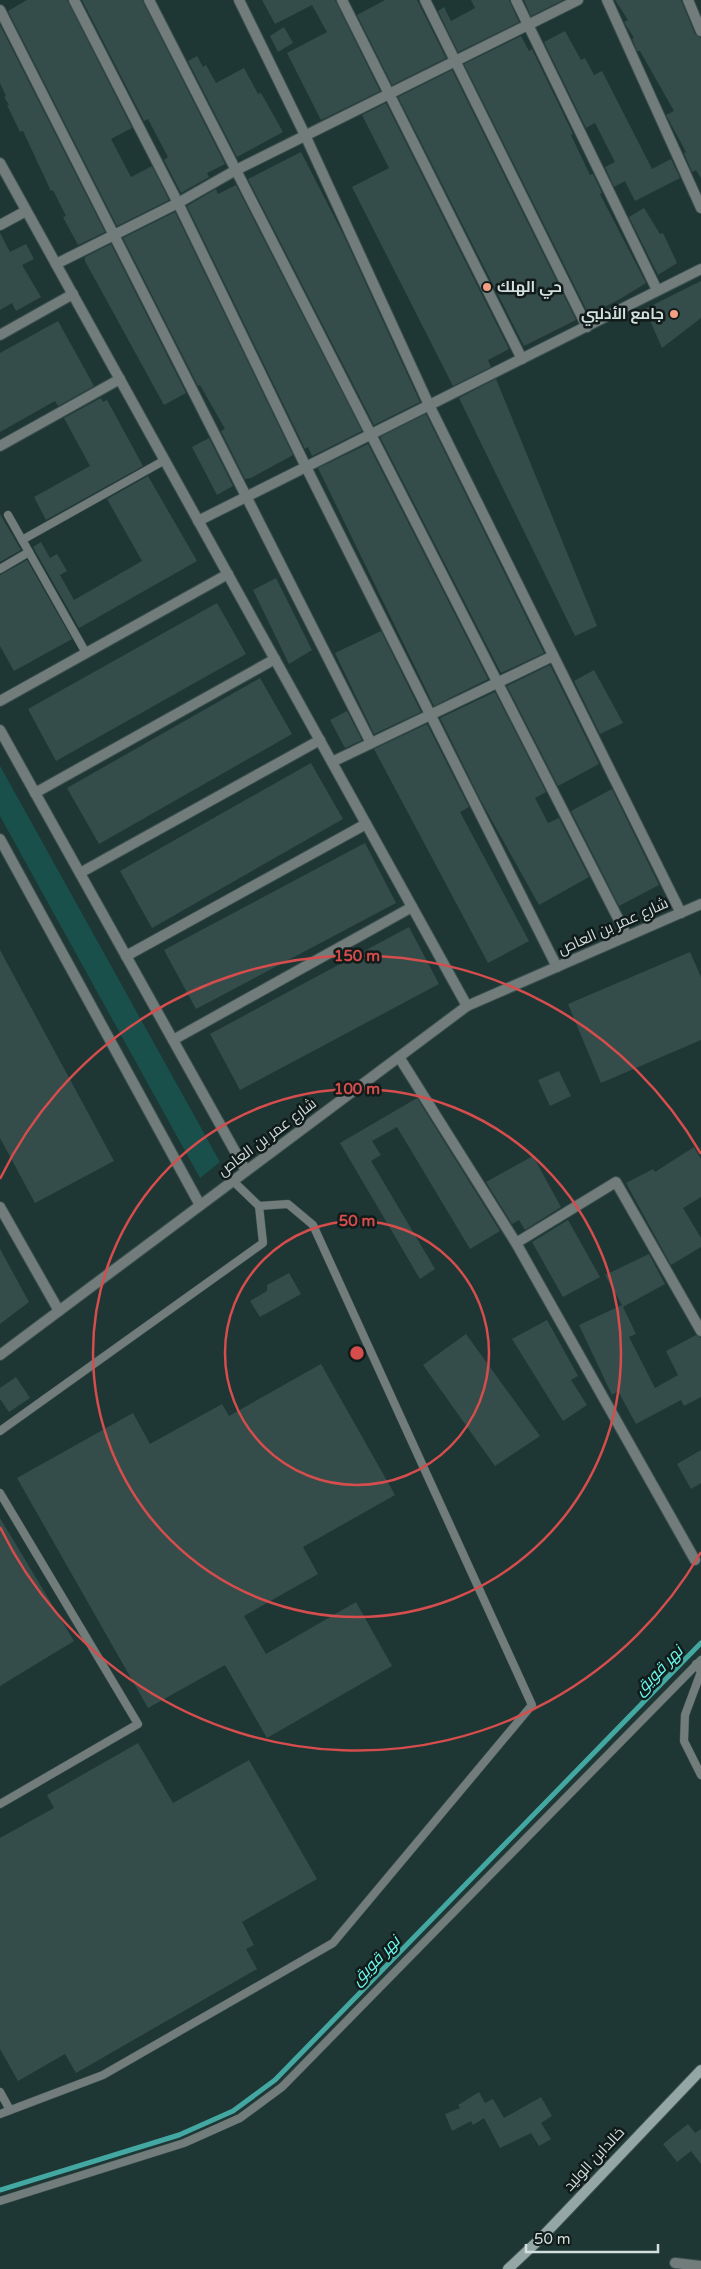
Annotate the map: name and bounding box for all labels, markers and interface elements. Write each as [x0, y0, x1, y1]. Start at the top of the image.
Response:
place label: حي الهلك [497, 278, 562, 299]
marker: حي الهلك [481, 281, 493, 293]
place label: جامع الأدلبي [581, 305, 664, 326]
marker: جامع الأدلبي [668, 308, 680, 320]
street label: شارع عمر بن العاص [555, 894, 672, 960]
text: 150 m [334, 947, 380, 965]
text: 100 m [334, 1080, 380, 1098]
street label: شارع عمر بن العاص [214, 1094, 321, 1182]
text: 50 m [339, 1212, 375, 1230]
centre of rings [348, 1344, 366, 1362]
water label: نهر قويق [630, 1640, 688, 1700]
water label: نهر قويق [347, 1930, 405, 1990]
street label: خالدابن الوليد [560, 2123, 629, 2195]
scale bar [526, 2222, 658, 2254]
text: 50 m [534, 2230, 571, 2248]

